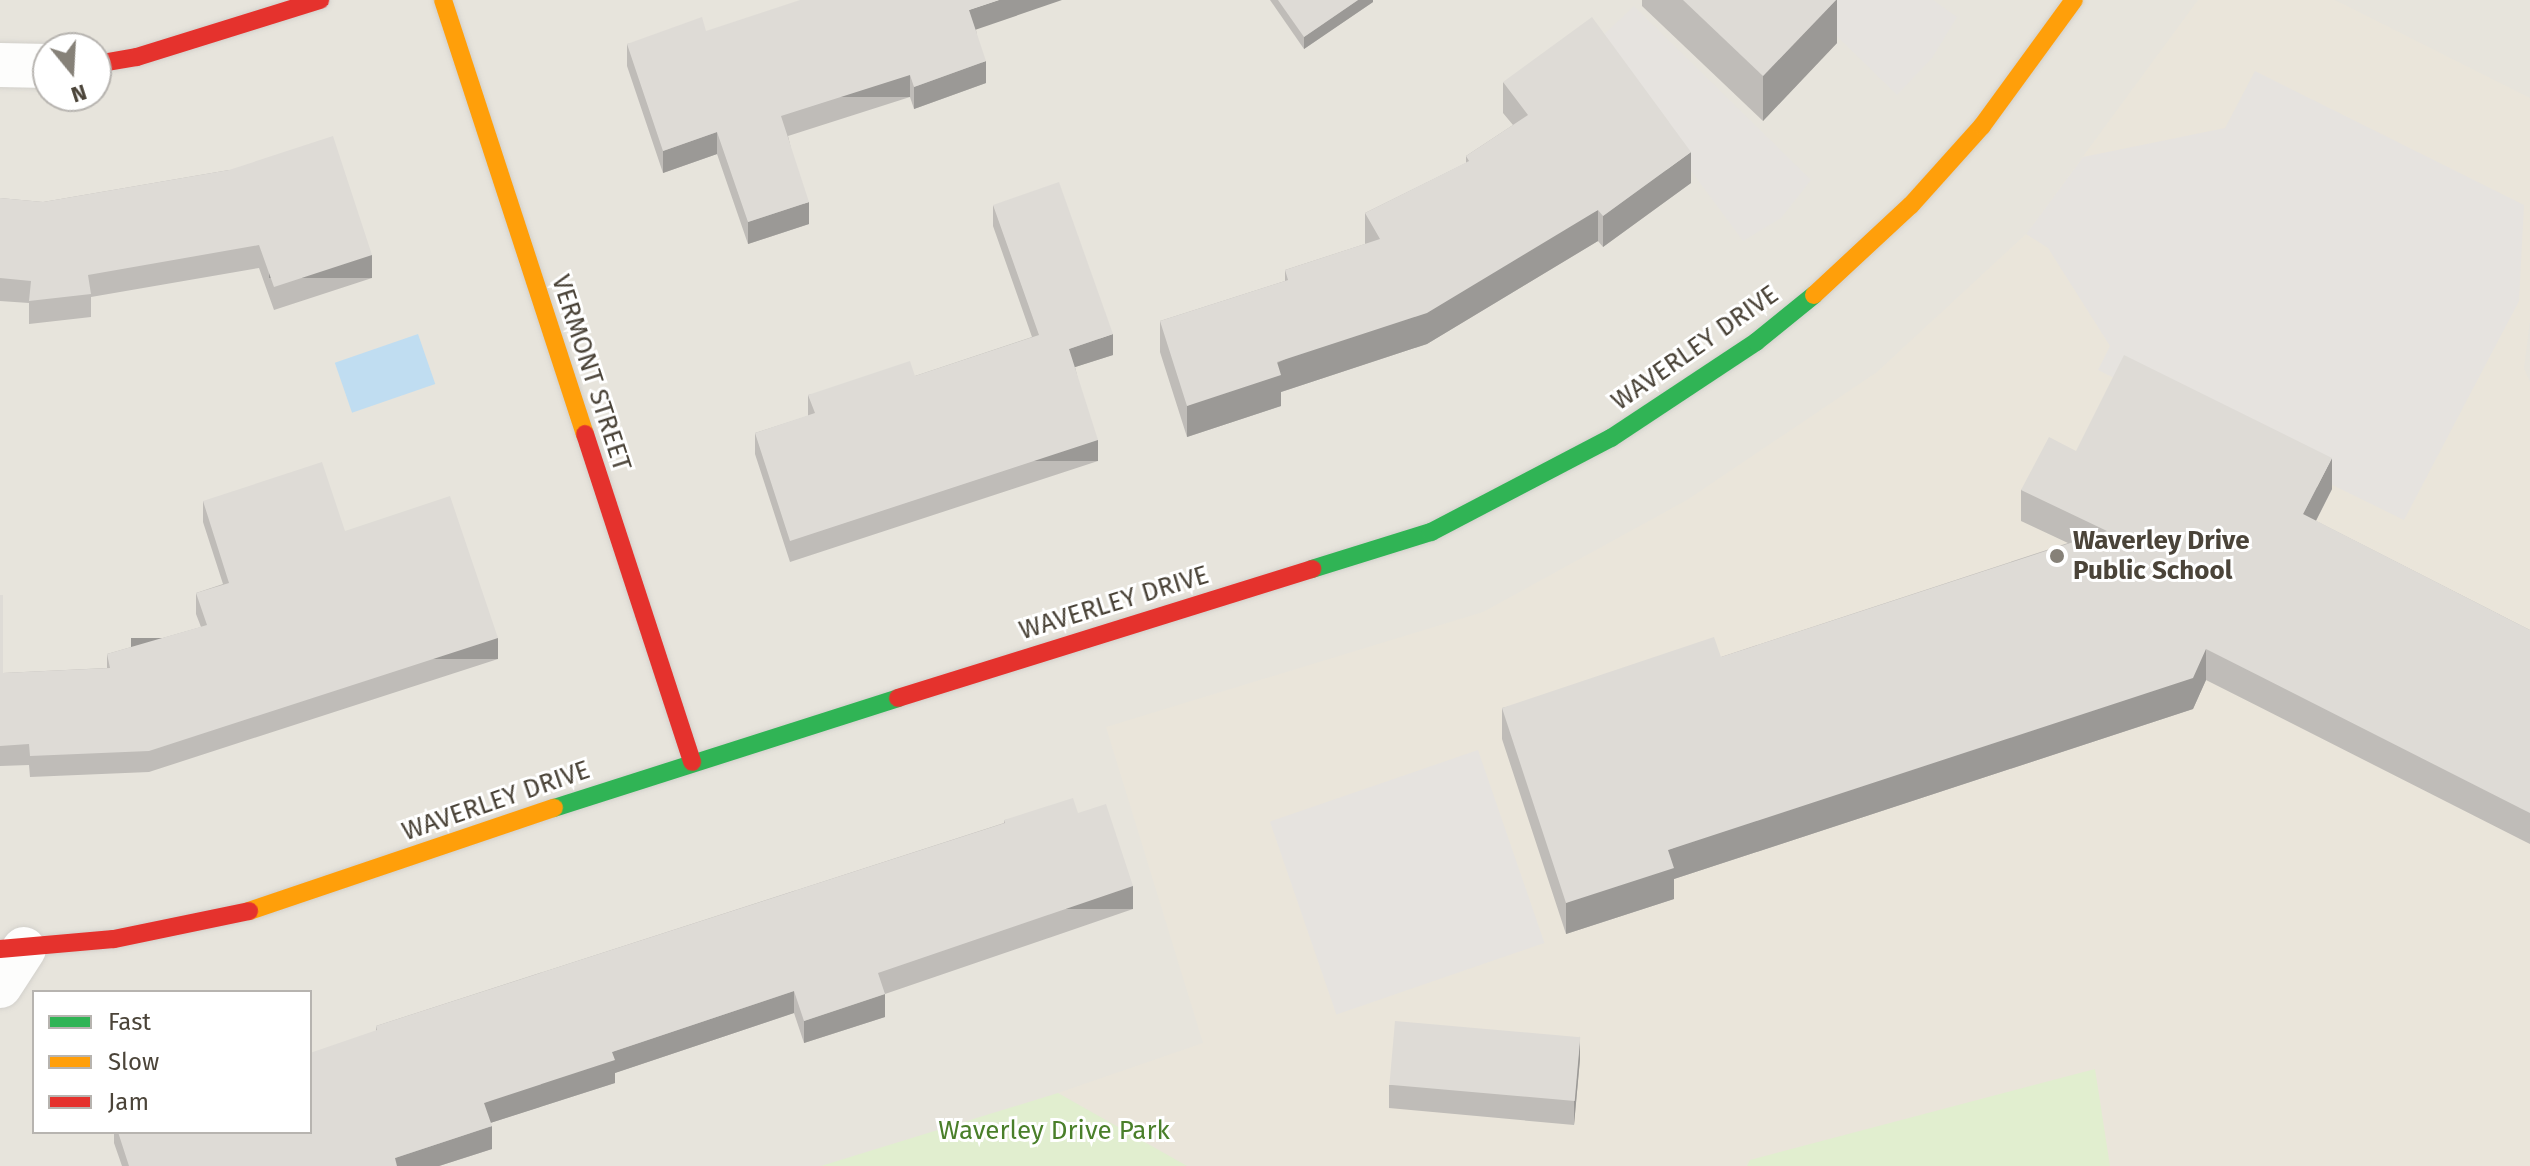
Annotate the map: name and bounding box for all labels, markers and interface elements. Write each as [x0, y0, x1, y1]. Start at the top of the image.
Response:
north arrow [32, 32, 112, 112]
text: N [68, 78, 90, 108]
street label: VERMONT STREET [545, 271, 637, 475]
street label: WAVERLEY DRIVE [1606, 279, 1784, 417]
place label: Waverley Drive Public School [2073, 525, 2250, 586]
marker: Waverley Drive Public School [2048, 547, 2066, 565]
street label: WAVERLEY DRIVE [1015, 559, 1213, 647]
street label: WAVERLEY DRIVE [398, 754, 594, 848]
legend [32, 990, 312, 1134]
text: Fast [108, 1008, 151, 1036]
text: Slow [108, 1048, 159, 1076]
text: Jam [108, 1088, 149, 1116]
park label: Waverley Drive Park [938, 1115, 1170, 1147]

